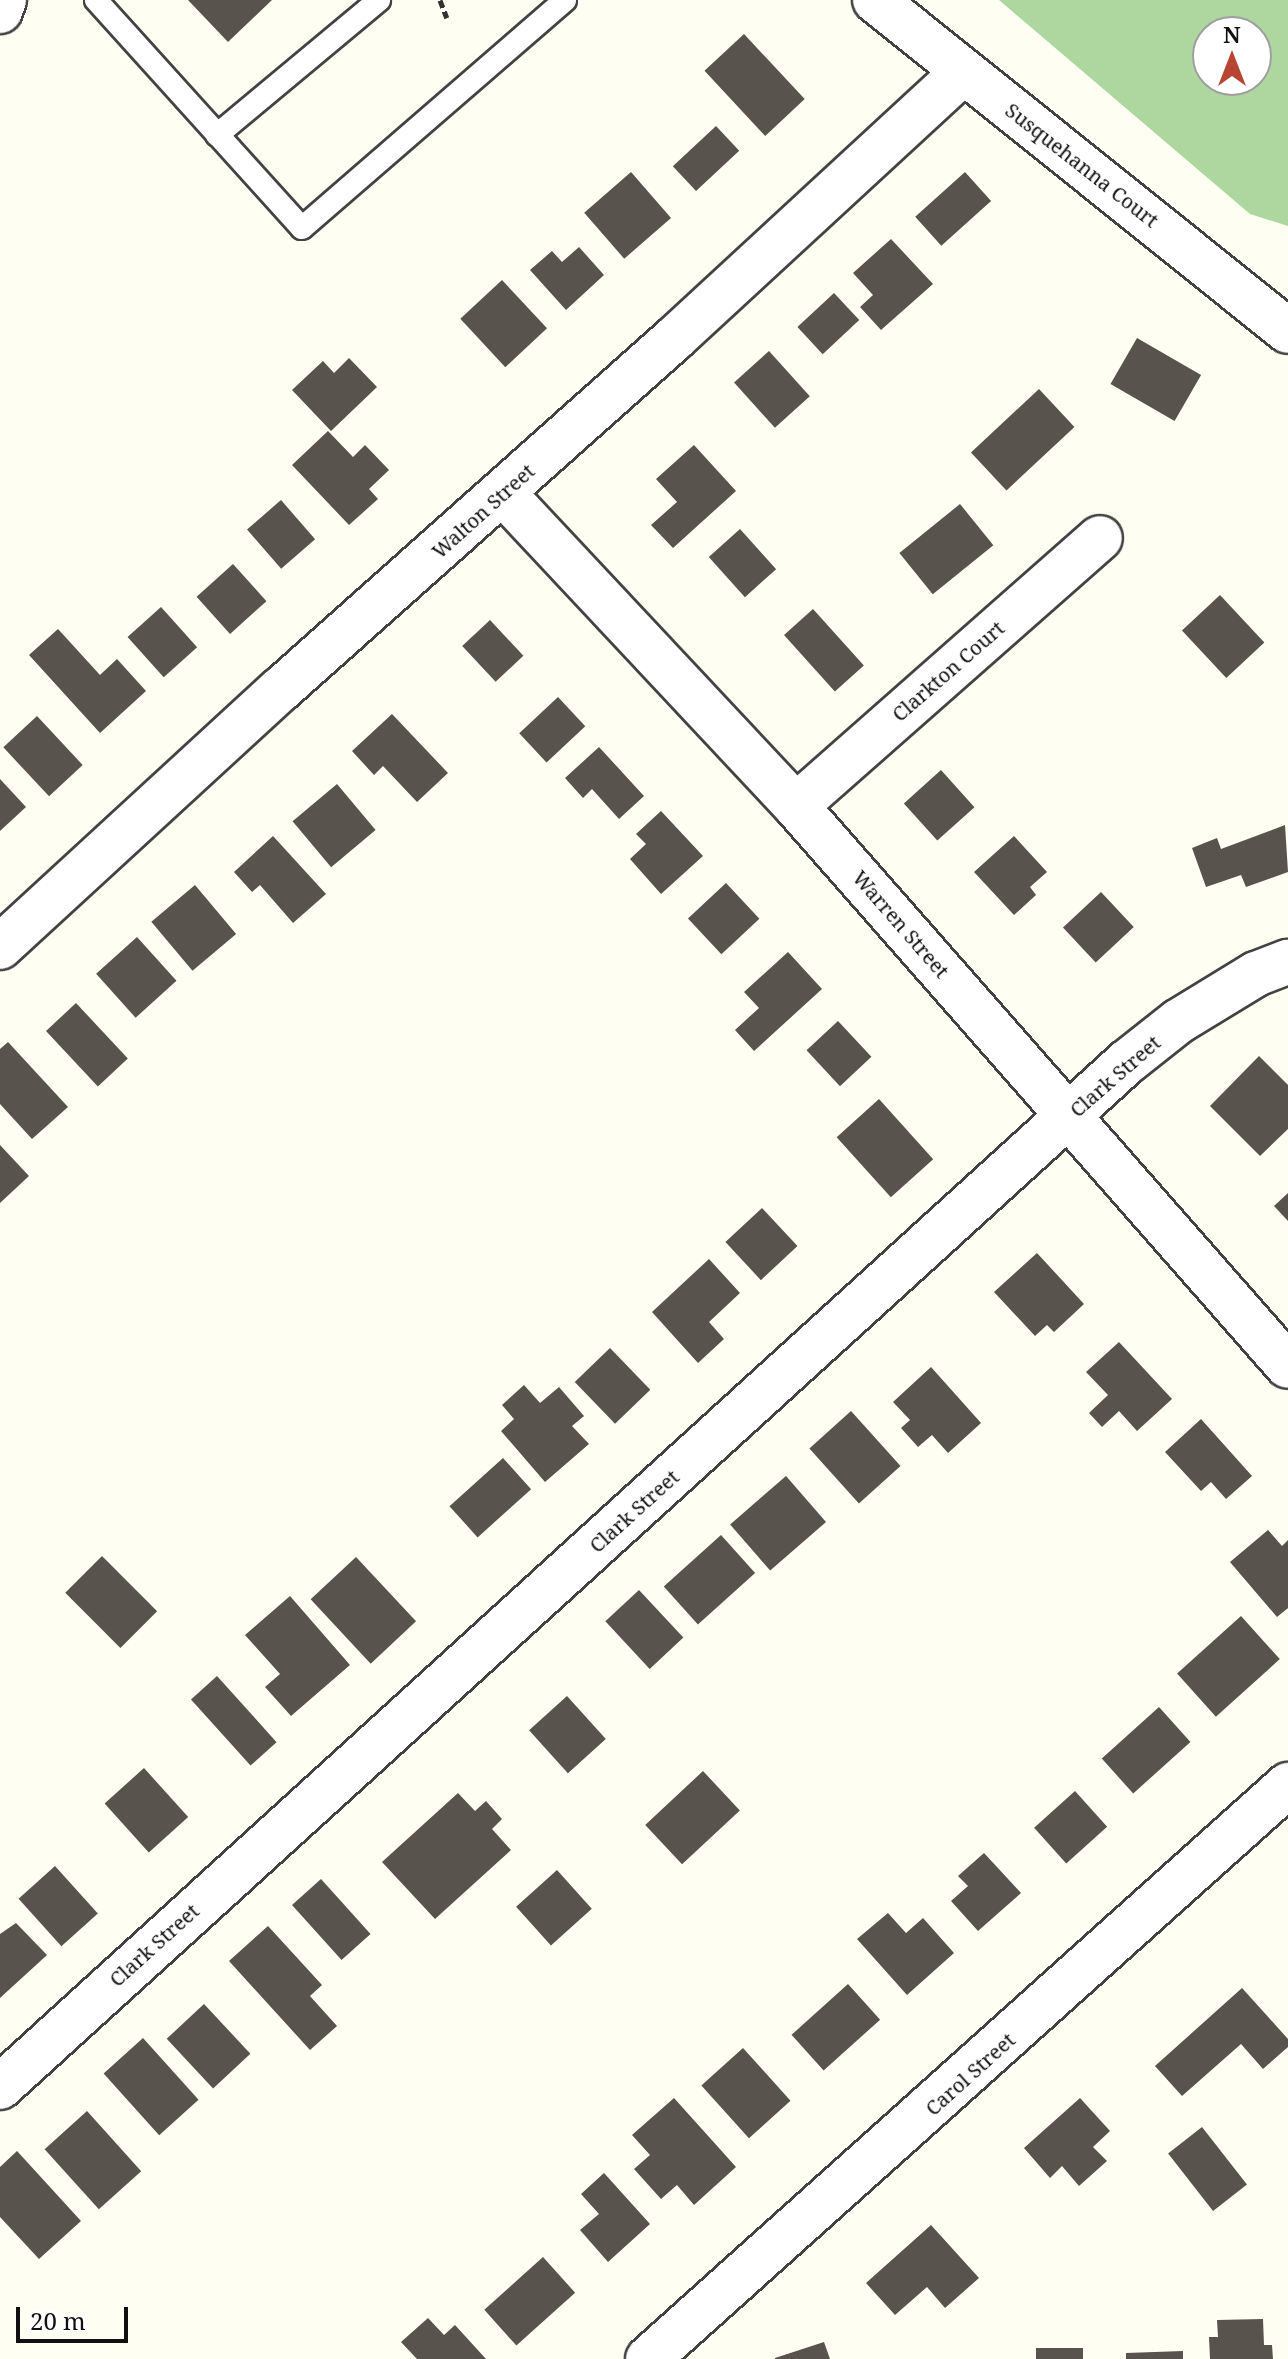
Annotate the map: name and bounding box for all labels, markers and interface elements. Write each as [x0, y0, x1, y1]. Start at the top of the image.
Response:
north arrow [1192, 16, 1272, 96]
text: N [1223, 19, 1241, 49]
street label: Susquehanna Court [1001, 98, 1163, 232]
street label: Walton Street [427, 459, 539, 563]
street label: Clarkton Court [887, 616, 1009, 726]
street label: Warren Street [848, 865, 954, 983]
street label: Clark Street [1065, 1030, 1165, 1122]
street label: Clark Street [584, 1465, 684, 1557]
street label: Clark Street [104, 1899, 204, 1991]
street label: Carol Street [920, 2028, 1020, 2120]
scale bar [20, 2291, 132, 2341]
text: 20 m [30, 2304, 86, 2337]

